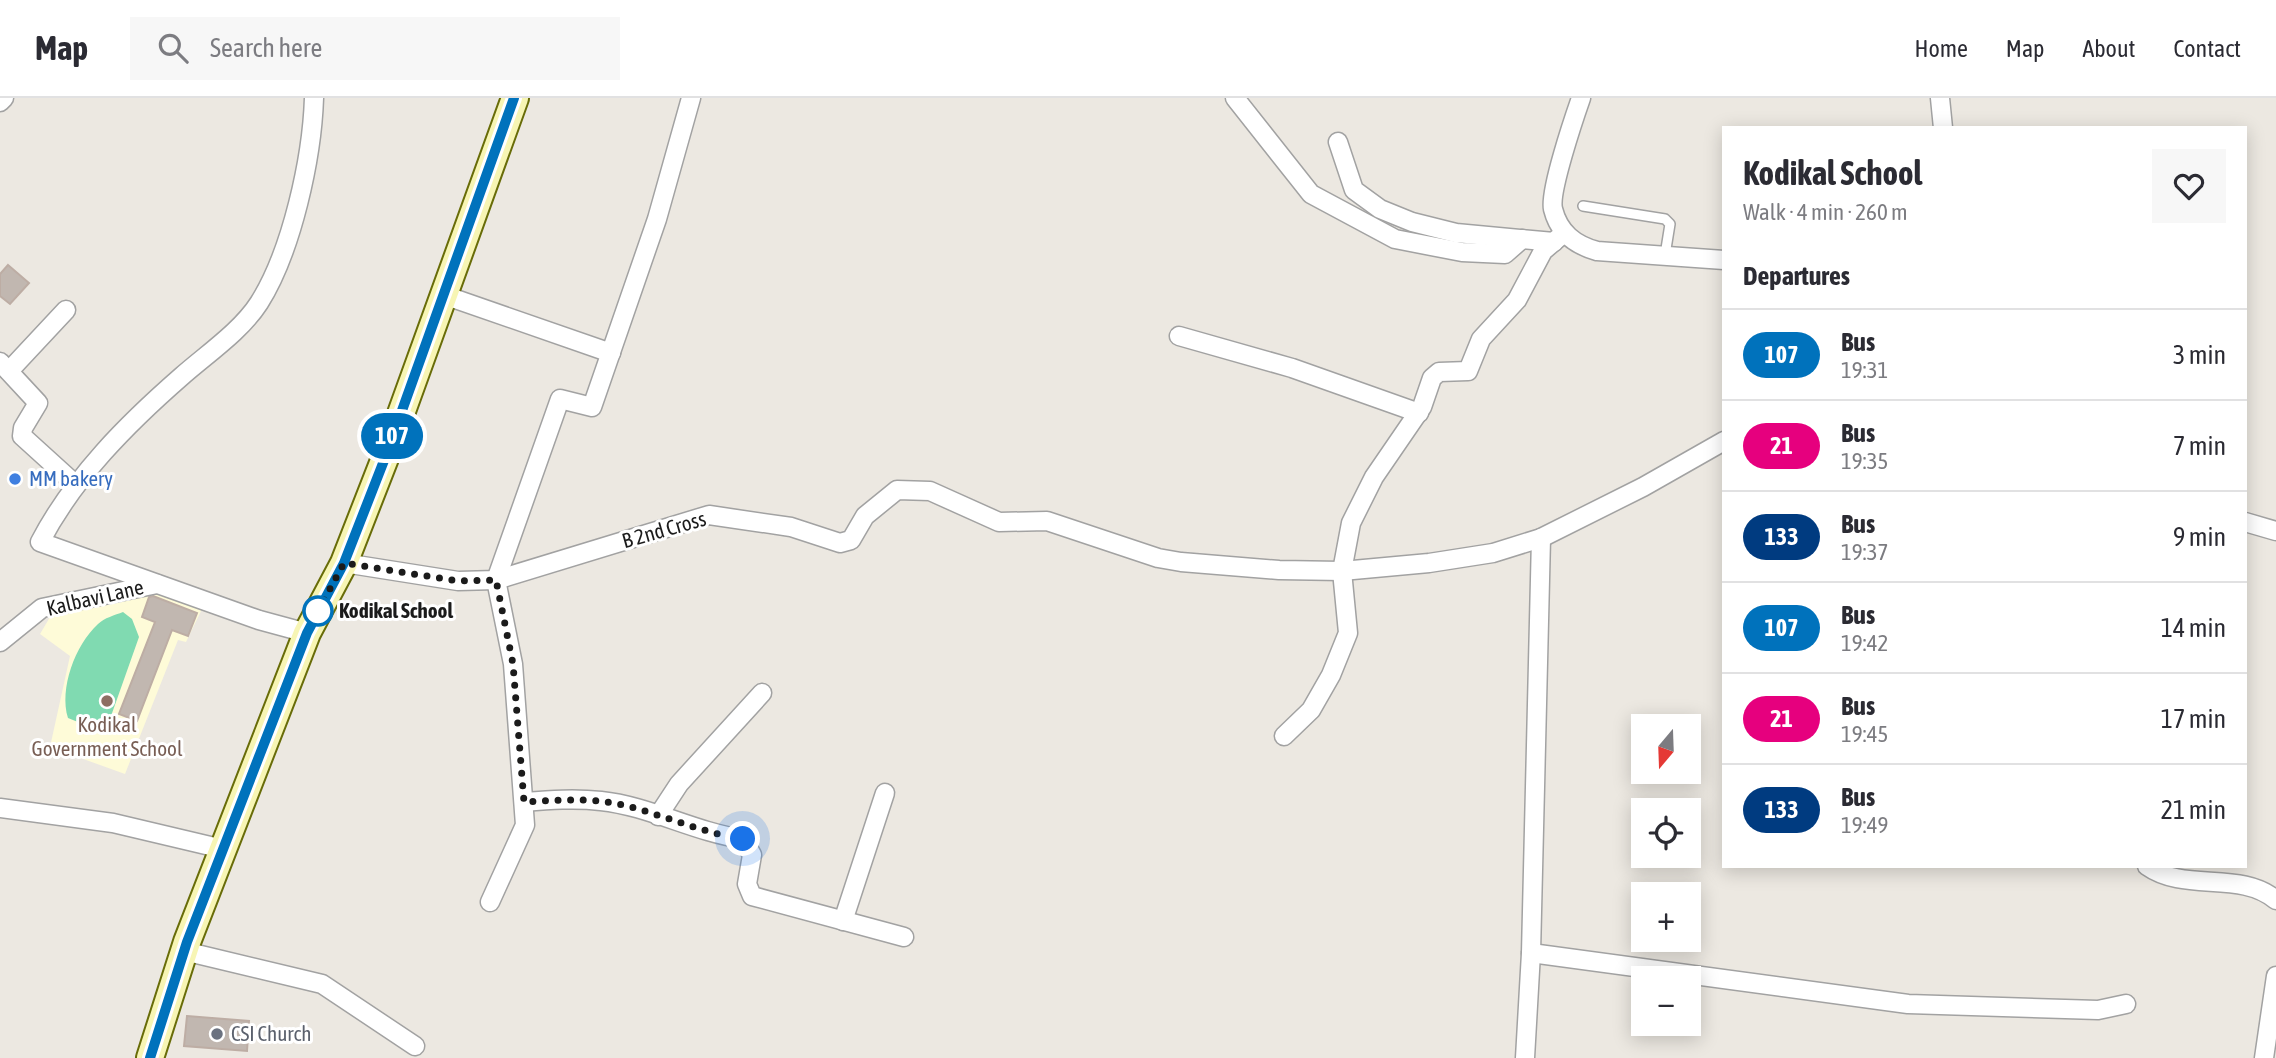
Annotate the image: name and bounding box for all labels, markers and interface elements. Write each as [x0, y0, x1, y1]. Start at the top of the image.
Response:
search box [130, 17, 620, 80]
text: Map [35, 29, 88, 67]
icon: search [154, 29, 192, 67]
text: Search here [210, 33, 322, 63]
text: Home [1914, 35, 1968, 62]
text: Map [2006, 35, 2044, 62]
text: About [2082, 35, 2135, 62]
text: Contact [2173, 35, 2241, 62]
button: heart [2152, 149, 2226, 223]
text: Kodikal School [1743, 154, 1922, 192]
text: Walk · 4 min · 260 m [1743, 199, 1907, 225]
text: Departures [1743, 261, 1850, 291]
text: Bus [1841, 327, 1875, 357]
text: 3 min [2173, 340, 2226, 370]
text: 107 [1765, 341, 1798, 368]
text: 19:31 [1841, 357, 1888, 383]
line badge: 107 [352, 413, 432, 459]
text: Bus [1841, 418, 1875, 448]
text: 107 [375, 422, 409, 449]
text: 7 min [2173, 431, 2226, 461]
text: 21 [1770, 432, 1793, 459]
text: 19:35 [1841, 448, 1888, 474]
place label: MM bakery [29, 466, 113, 490]
marker: MM bakery [7, 471, 23, 487]
street label: B 2nd Cross [619, 506, 708, 552]
text: Bus [1841, 509, 1875, 539]
text: 9 min [2173, 522, 2226, 552]
text: 133 [1765, 523, 1798, 550]
text: 19:37 [1841, 539, 1888, 565]
street label: Kalbavi Lane [44, 574, 146, 620]
marker: Kodikal School [303, 596, 333, 626]
place label: Kodikal School [339, 598, 453, 622]
text: Bus [1841, 600, 1875, 630]
text: 14 min [2161, 613, 2226, 643]
text: 107 [1765, 614, 1798, 641]
text: 19:42 [1841, 630, 1888, 656]
text: Bus [1841, 691, 1875, 721]
marker: Kodikal Government School [99, 693, 115, 709]
text: 17 min [2161, 704, 2226, 734]
text: 21 [1770, 705, 1793, 732]
place label: Kodikal Government School [32, 712, 183, 760]
north arrow [1631, 714, 1701, 784]
map controls [1631, 714, 1701, 1036]
text: 19:45 [1841, 721, 1888, 747]
text: Bus [1841, 782, 1875, 812]
text: 21 min [2161, 795, 2226, 825]
text: 133 [1765, 796, 1798, 823]
button: locate [1631, 798, 1701, 868]
text: 19:49 [1841, 812, 1888, 838]
your location [725, 821, 760, 856]
button: + [1631, 882, 1701, 952]
button: − [1631, 966, 1701, 1036]
place label: CSI Church [231, 1021, 311, 1045]
marker: CSI Church [209, 1026, 225, 1042]

